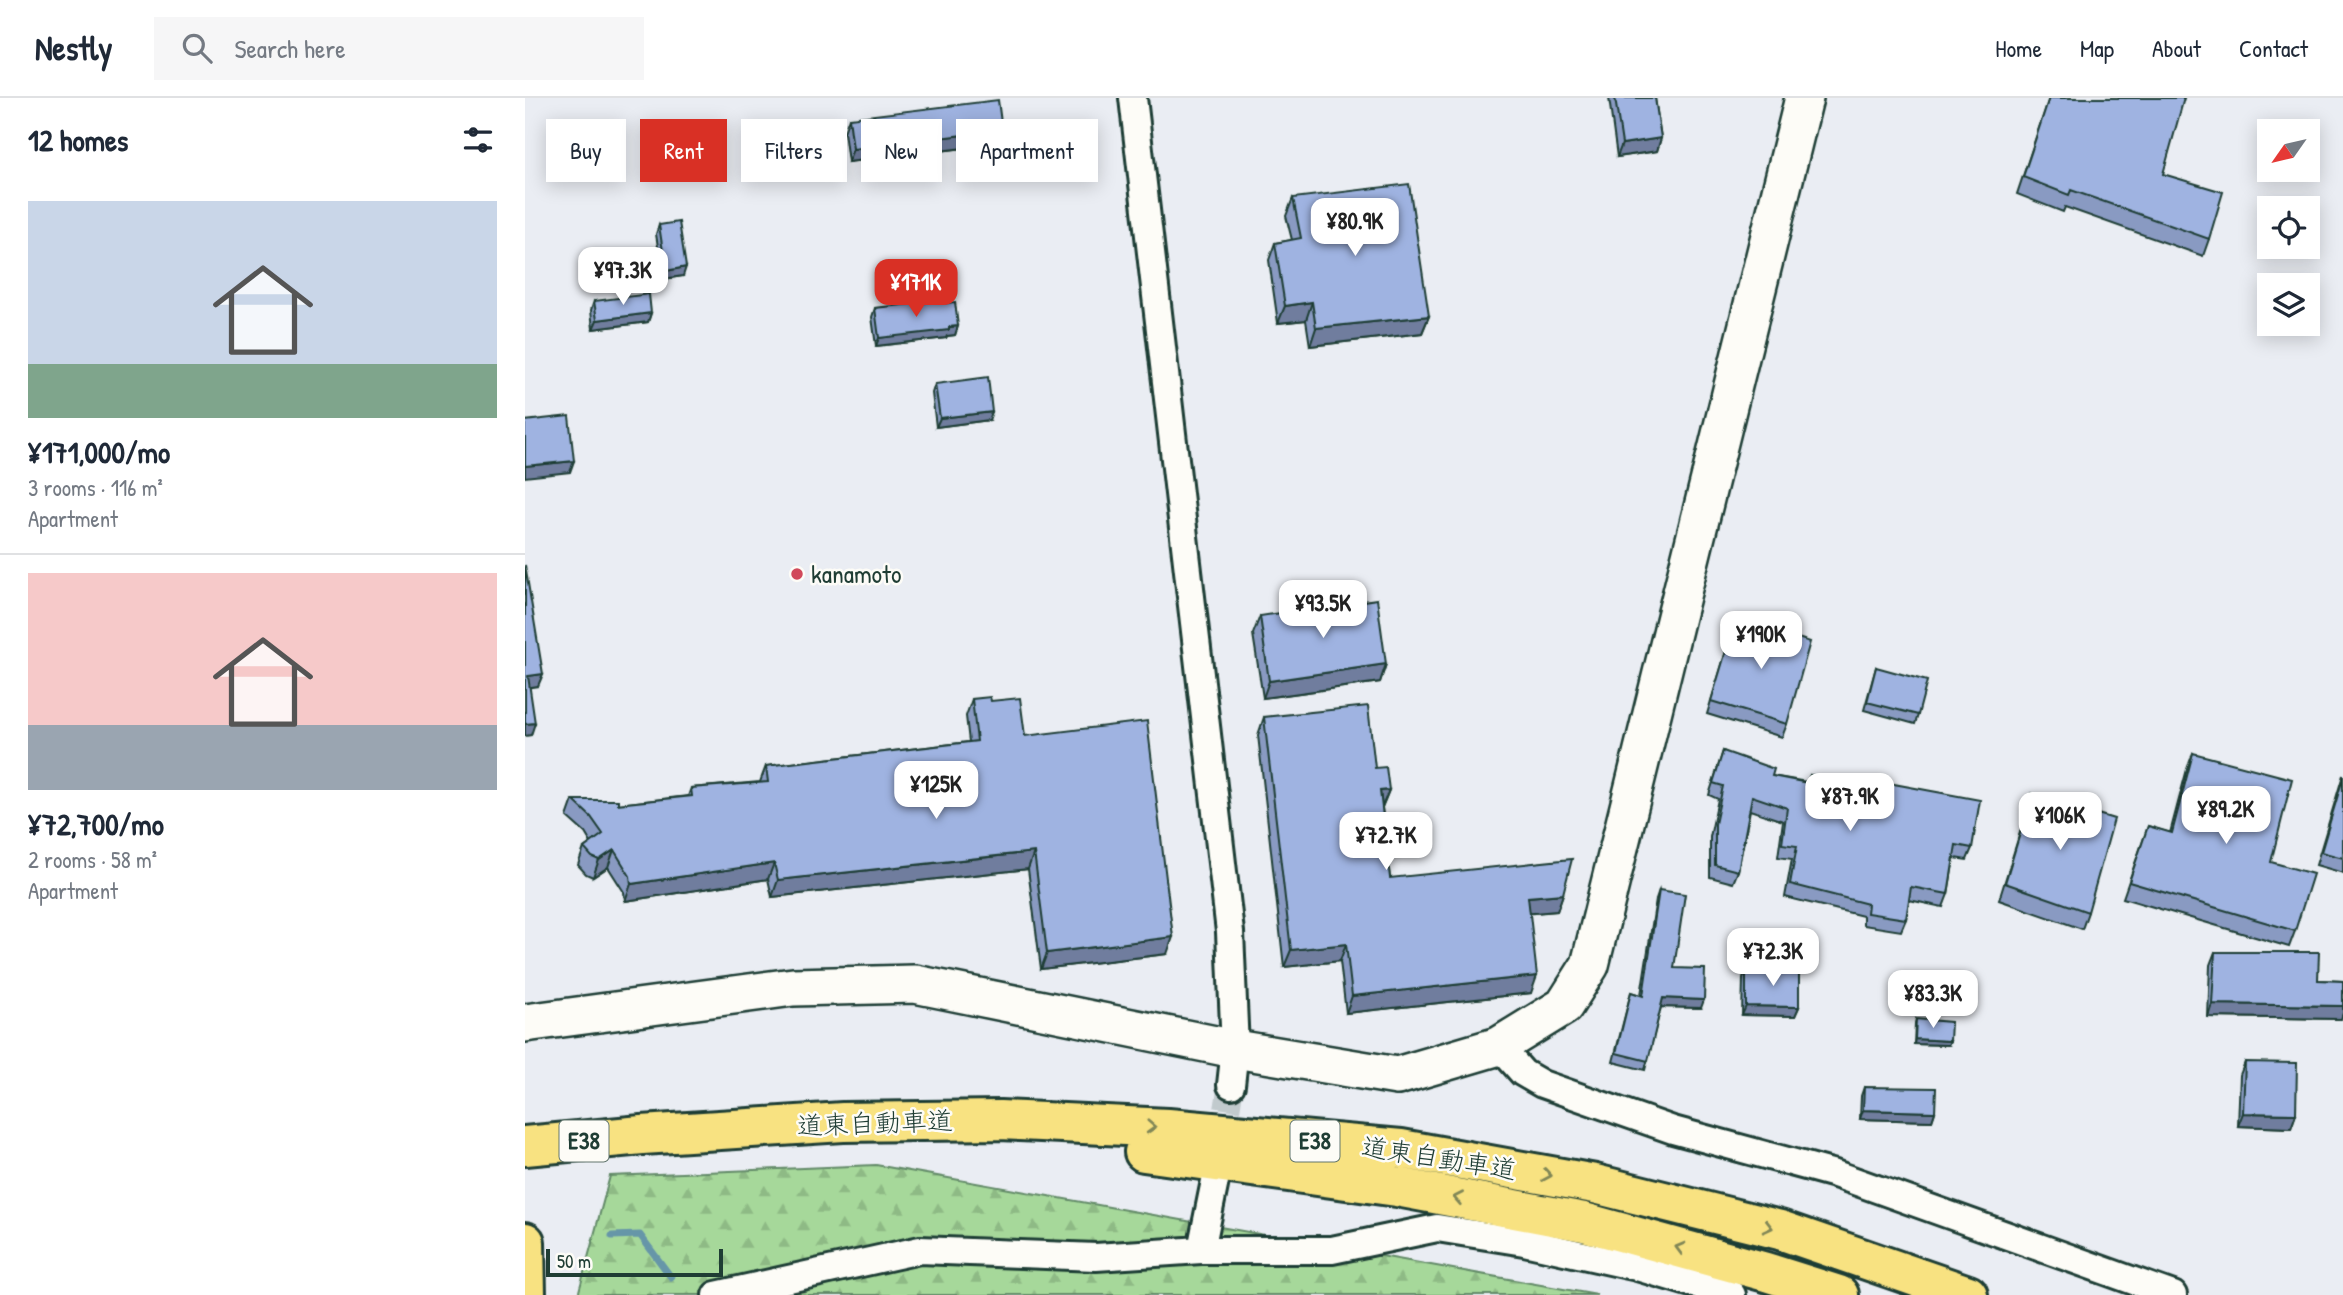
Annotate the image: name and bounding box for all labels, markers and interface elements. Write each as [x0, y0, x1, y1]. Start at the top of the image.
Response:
search box [154, 17, 644, 80]
text: Nestly [35, 26, 112, 70]
icon: search [178, 29, 216, 67]
text: Search here [234, 31, 346, 66]
text: Home [1995, 32, 2042, 64]
text: Map [2080, 32, 2114, 64]
text: About [2152, 32, 2201, 64]
text: Contact [2239, 32, 2308, 64]
chip: Buy [546, 119, 626, 182]
chip: Rent [640, 119, 727, 182]
chip: Filters [741, 119, 847, 182]
chip: New [861, 119, 942, 182]
chip: Apartment [956, 119, 1098, 182]
north arrow [2257, 119, 2321, 182]
map controls [2257, 119, 2320, 336]
text: 12 homes [28, 120, 128, 160]
icon: filters [459, 121, 497, 159]
button: locate [2257, 196, 2320, 259]
pin: ¥80.9K [1298, 198, 1412, 258]
text: ¥80.9K [1327, 205, 1383, 236]
icon: home [200, 247, 326, 373]
pin: ¥97.3K [566, 248, 680, 307]
text: ¥97.3K [594, 254, 652, 285]
pin: ¥171K [867, 260, 965, 319]
text: ¥171K [891, 266, 941, 297]
button: layers [2257, 273, 2320, 336]
text: ¥171,000/mo [28, 432, 170, 472]
text: 3 rooms · 116 m² [28, 472, 163, 503]
text: Apartment [28, 503, 118, 534]
place label: kanamoto [811, 556, 902, 591]
marker: kanamoto [789, 566, 805, 582]
pin: ¥93.5K [1266, 580, 1380, 640]
text: ¥93.5K [1295, 587, 1351, 618]
pin: ¥190K [1712, 612, 1810, 671]
text: ¥190K [1736, 618, 1786, 649]
icon: home [200, 619, 326, 745]
pin: ¥125K [887, 762, 985, 821]
text: ¥125K [910, 768, 962, 799]
pin: ¥87.9K [1793, 774, 1907, 833]
text: ¥87.9K [1821, 780, 1879, 811]
pin: ¥89.2K [2169, 786, 2283, 846]
pin: ¥106K [2011, 792, 2109, 852]
text: ¥89.2K [2198, 793, 2254, 824]
text: ¥106K [2035, 799, 2085, 830]
text: ¥72,700/mo [28, 804, 164, 844]
pin: ¥72.7K [1329, 812, 1443, 872]
text: ¥72.7K [1355, 819, 1417, 850]
text: 2 rooms · 58 m² [28, 844, 157, 875]
text: Apartment [28, 875, 118, 906]
pin: ¥72.3K [1716, 928, 1830, 988]
text: ¥72.3K [1743, 935, 1803, 966]
pin: ¥83.3K [1876, 970, 1990, 1030]
text: ¥83.3K [1904, 977, 1962, 1008]
street label: 道東自動車道 [796, 1102, 954, 1143]
one-way arrow [1146, 1120, 1157, 1135]
road number: E38 [559, 1121, 609, 1162]
road number: E38 [1291, 1121, 1339, 1162]
street label: 道東自動車道 [1359, 1128, 1519, 1187]
one-way arrow [1541, 1167, 1553, 1182]
one-way arrow [1452, 1192, 1464, 1207]
one-way arrow [1762, 1219, 1774, 1233]
one-way arrow [1674, 1242, 1686, 1256]
scale bar [546, 1246, 723, 1278]
text: 50 m [557, 1248, 591, 1274]

